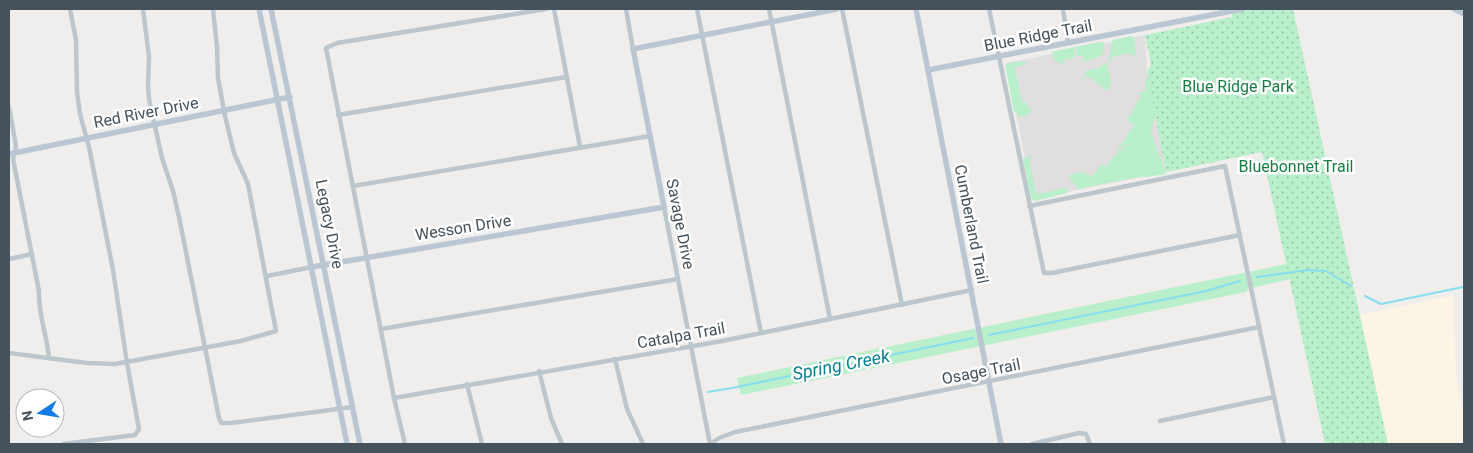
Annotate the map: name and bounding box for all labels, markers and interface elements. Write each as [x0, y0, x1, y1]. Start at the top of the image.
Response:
street label: Blue Ridge Trail [982, 16, 1094, 55]
park label: Blue Ridge Park [1182, 77, 1295, 96]
street label: Red River Drive [92, 93, 200, 132]
park label: Bluebonnet Trail [1239, 157, 1353, 176]
street label: Cumberland Trail [951, 163, 992, 285]
street label: Savage Drive [662, 177, 699, 271]
street label: Legacy Drive [312, 178, 347, 270]
street label: Wesson Drive [414, 211, 512, 244]
street label: Catalpa Trail [636, 318, 726, 353]
water label: Spring Creek [790, 345, 892, 384]
street label: Osage Trail [940, 355, 1022, 388]
north arrow [15, 388, 65, 438]
text: N [18, 409, 36, 422]

